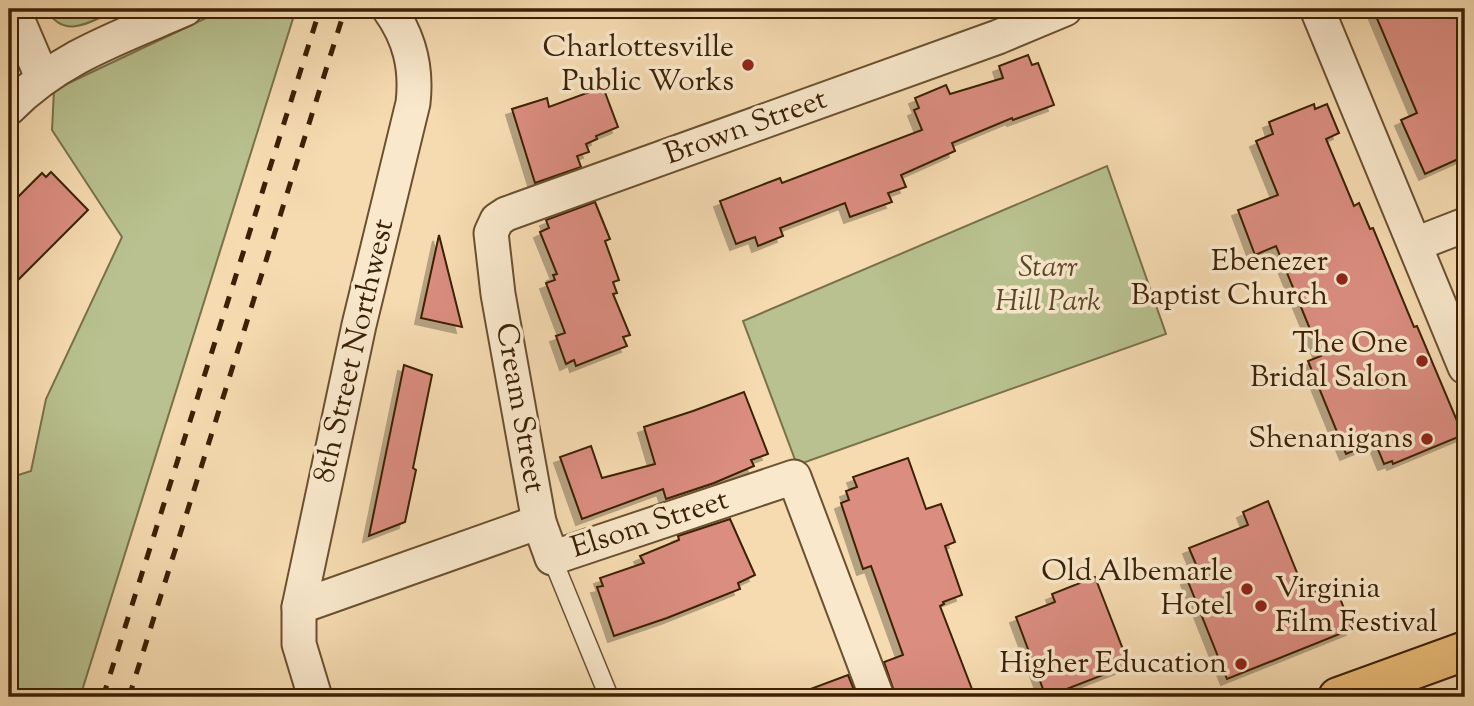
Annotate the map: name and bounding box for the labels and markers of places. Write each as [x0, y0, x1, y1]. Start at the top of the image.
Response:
place label: Charlottesville Public Works [542, 27, 734, 104]
marker: Charlottesville Public Works [740, 57, 756, 73]
place label: Ebenezer Baptist Church [1131, 241, 1328, 318]
marker: Ebenezer Baptist Church [1334, 271, 1350, 287]
place label: The One Bridal Salon [1250, 323, 1408, 400]
marker: The One Bridal Salon [1414, 353, 1430, 369]
place label: Shenanigans [1248, 418, 1413, 461]
marker: Shenanigans [1419, 431, 1435, 447]
place label: Old Albemarle Hotel [1041, 551, 1233, 628]
place label: Virginia Film Festival [1275, 568, 1438, 645]
marker: Old Albemarle Hotel [1239, 581, 1255, 597]
marker: Virginia Film Festival [1253, 598, 1269, 614]
place label: Higher Education [999, 643, 1227, 686]
marker: Higher Education [1233, 656, 1249, 672]

